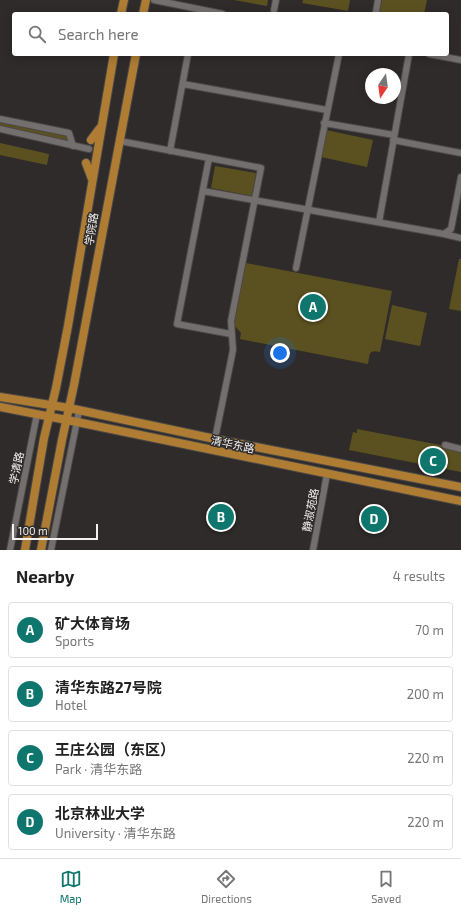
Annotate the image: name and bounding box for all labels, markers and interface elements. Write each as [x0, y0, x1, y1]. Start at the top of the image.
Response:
search box [12, 12, 449, 56]
icon: search [26, 23, 48, 45]
text: Search here [58, 25, 139, 43]
north arrow [365, 68, 401, 104]
street label: 学院路 [82, 212, 100, 246]
pin: A [300, 292, 326, 322]
your location [270, 343, 290, 363]
street label: 清华东路 [210, 433, 256, 455]
pin: C [420, 446, 446, 476]
street label: 学清路 [6, 451, 26, 485]
street label: 静淑苑路 [299, 487, 321, 533]
pin: B [208, 502, 234, 532]
pin: D [361, 504, 387, 534]
scale bar [12, 522, 98, 541]
text: 100 m [18, 524, 48, 537]
text: Nearby [16, 566, 74, 586]
text: 4 results [393, 568, 445, 584]
text: 矿大体育场 [55, 614, 130, 632]
text: A [26, 622, 34, 638]
text: 70 m [415, 622, 444, 638]
text: Sports [55, 633, 94, 649]
text: 清华东路27号院 [55, 678, 162, 696]
text: B [26, 686, 34, 702]
text: 200 m [407, 686, 444, 702]
text: Hotel [55, 697, 87, 713]
text: 王庄公园（东区） [55, 740, 175, 758]
text: C [26, 750, 34, 766]
text: 220 m [407, 750, 444, 766]
text: Park · 清华东路 [55, 761, 142, 777]
text: 北京林业大学 [55, 804, 145, 822]
text: D [26, 814, 34, 830]
text: 220 m [407, 814, 444, 830]
text: University · 清华东路 [55, 825, 176, 841]
tab: Map [60, 868, 82, 905]
tab: Directions [201, 868, 252, 905]
tab: Saved [371, 868, 401, 905]

